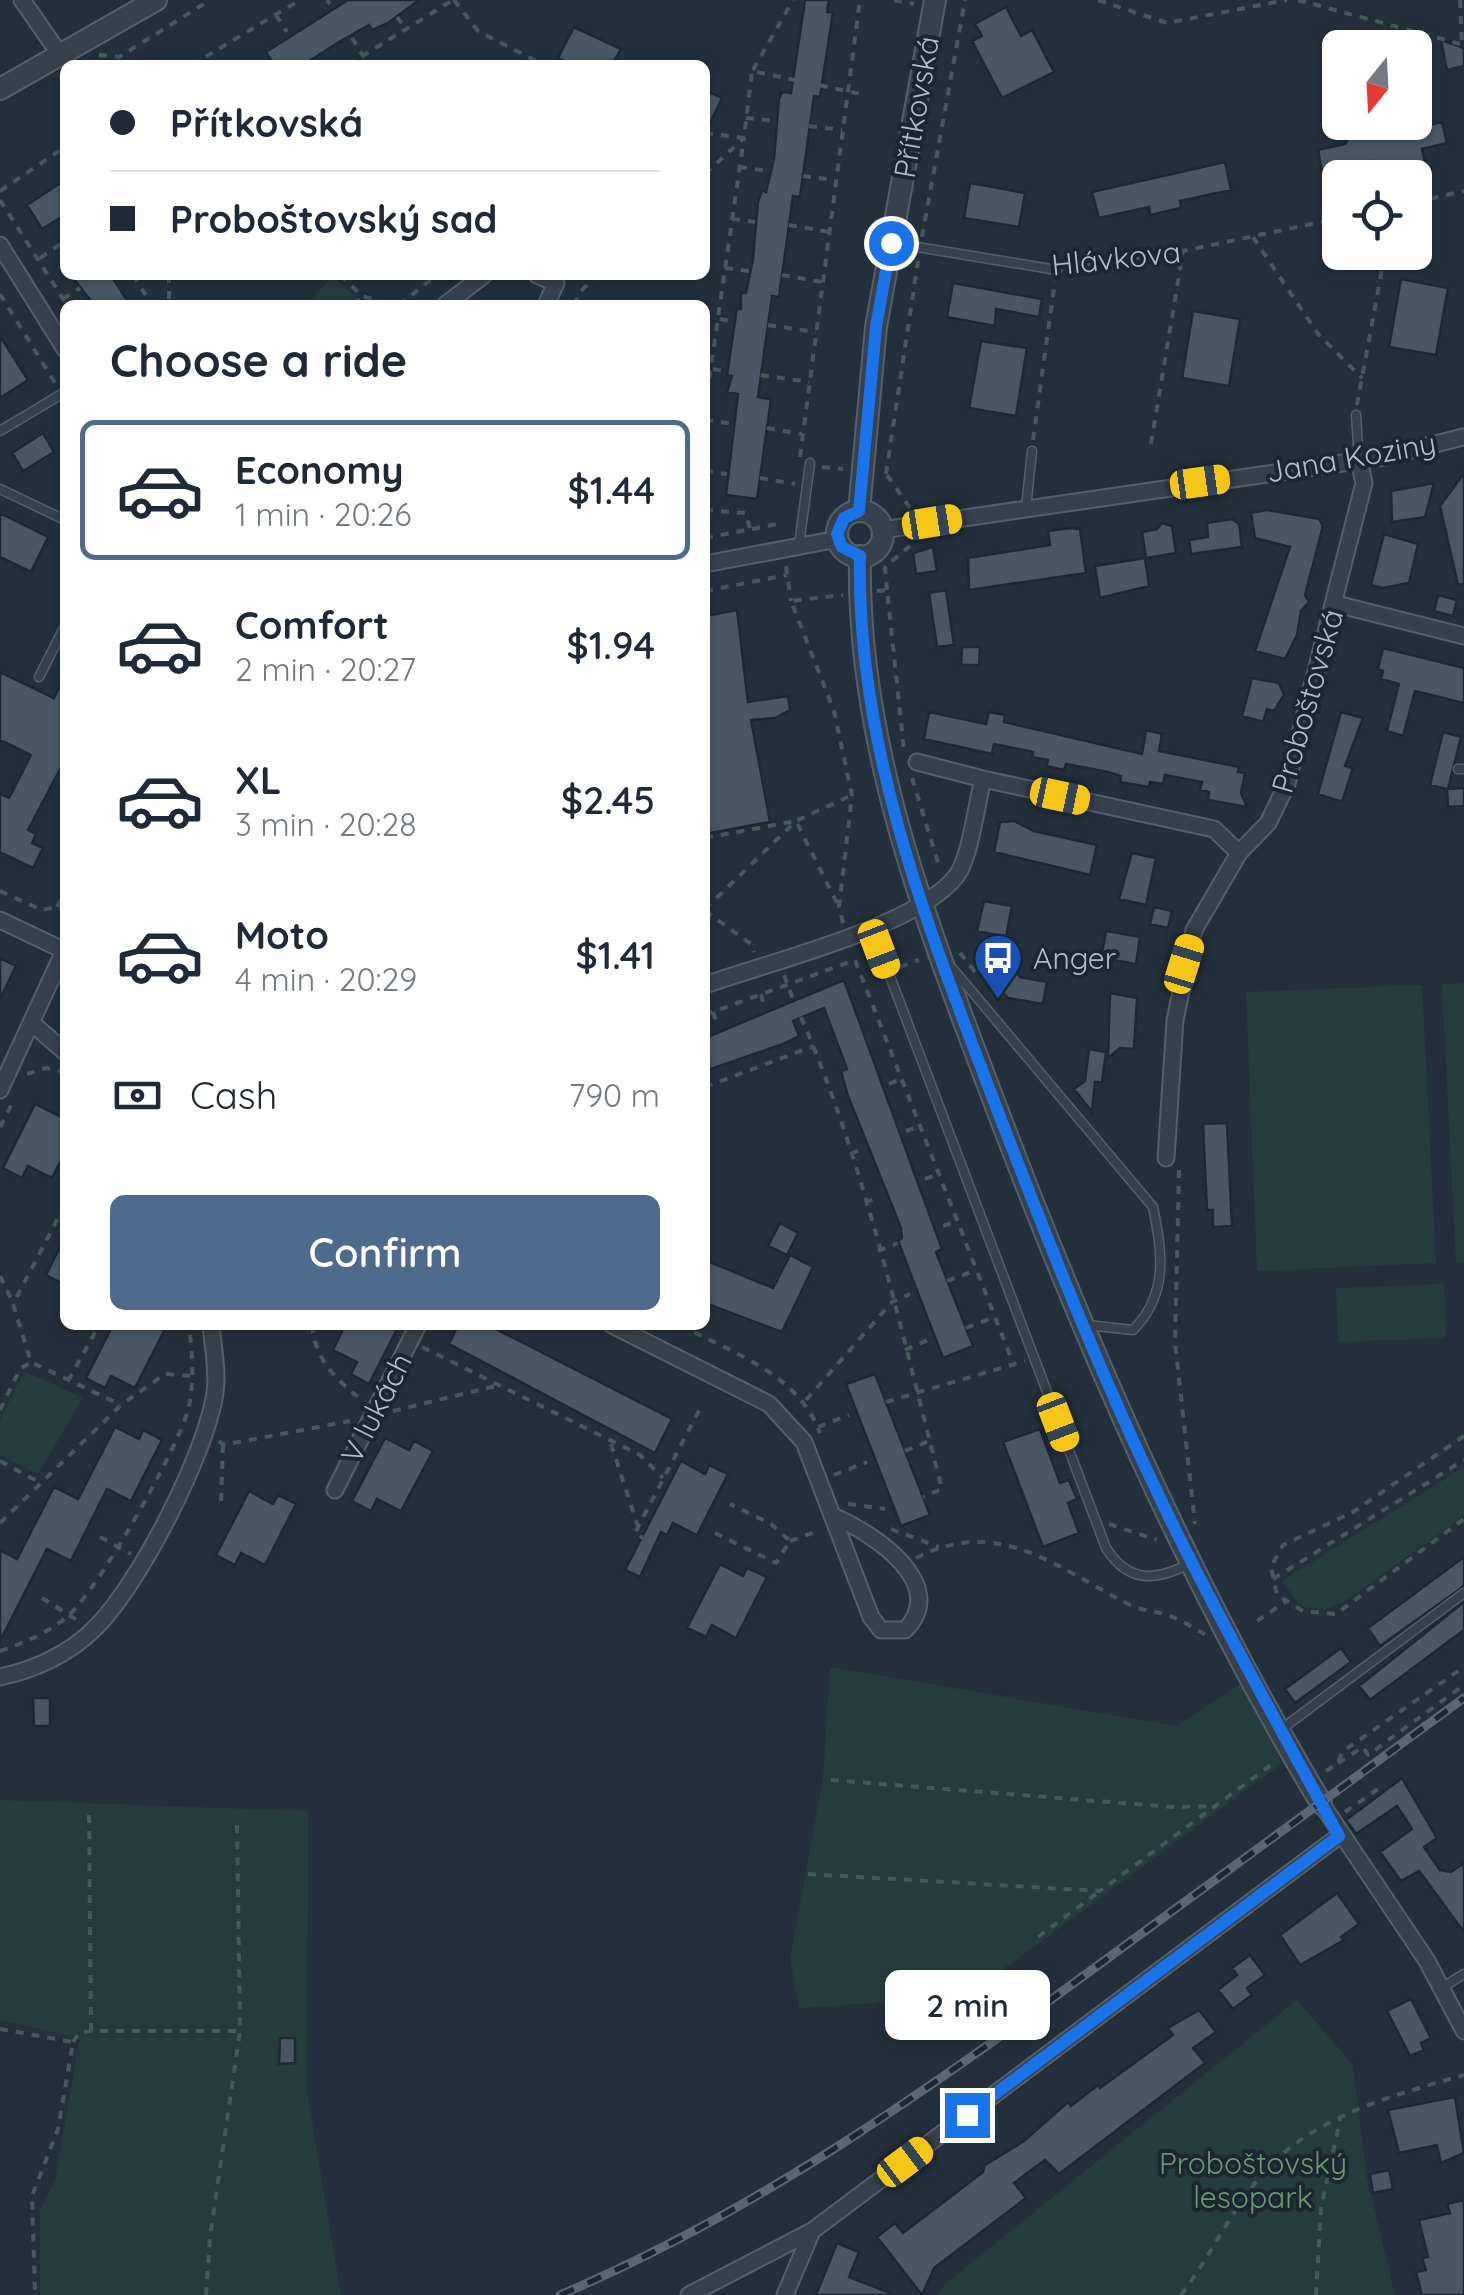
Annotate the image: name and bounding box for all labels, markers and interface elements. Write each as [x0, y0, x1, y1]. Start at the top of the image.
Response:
north arrow [1322, 30, 1432, 140]
map controls [1322, 30, 1432, 270]
street label: Přítkovská [885, 33, 947, 181]
text: Přítkovská [170, 99, 363, 147]
button: locate [1322, 160, 1432, 270]
text: Proboštovský sad [170, 195, 497, 243]
route start [869, 221, 914, 266]
street label: Hlávkova [1050, 232, 1182, 284]
text: Choose a ride [110, 332, 407, 388]
street label: Jana Koziny [1263, 423, 1439, 491]
icon: car [115, 445, 205, 535]
text: Economy [235, 446, 404, 494]
car [1168, 463, 1232, 501]
text: $1.44 [568, 466, 655, 514]
text: 1 min · 20:26 [235, 494, 412, 534]
car [900, 502, 964, 542]
icon: car [115, 600, 205, 690]
text: Comfort [235, 601, 389, 649]
street label: Proboštovská [1263, 605, 1351, 797]
text: $1.94 [567, 621, 655, 669]
text: 2 min · 20:27 [235, 649, 416, 689]
icon: car [115, 755, 205, 845]
text: XL [235, 756, 281, 804]
car [1028, 775, 1092, 817]
text: $2.45 [561, 776, 655, 824]
text: 3 min · 20:28 [235, 804, 417, 844]
icon: car [115, 910, 205, 1000]
text: Moto [235, 911, 329, 959]
car [854, 916, 904, 982]
text: $1.41 [575, 931, 655, 979]
car [1161, 931, 1207, 997]
bus stop icon: Anger [972, 932, 1024, 1000]
place label: Anger [1033, 939, 1117, 977]
text: 4 min · 20:29 [235, 959, 417, 999]
icon: cash [110, 1068, 165, 1123]
text: Cash [190, 1071, 277, 1119]
text: 790 m [569, 1075, 660, 1115]
button: Confirm [110, 1195, 660, 1310]
street label: V lukách [332, 1347, 420, 1469]
car [1033, 1389, 1083, 1455]
callout: 2 min [884, 1970, 1050, 2040]
text: 2 min [926, 1985, 1009, 2025]
route end [945, 2093, 990, 2138]
car [872, 2132, 938, 2192]
park label: Proboštovský lesopark [1159, 2144, 1347, 2216]

